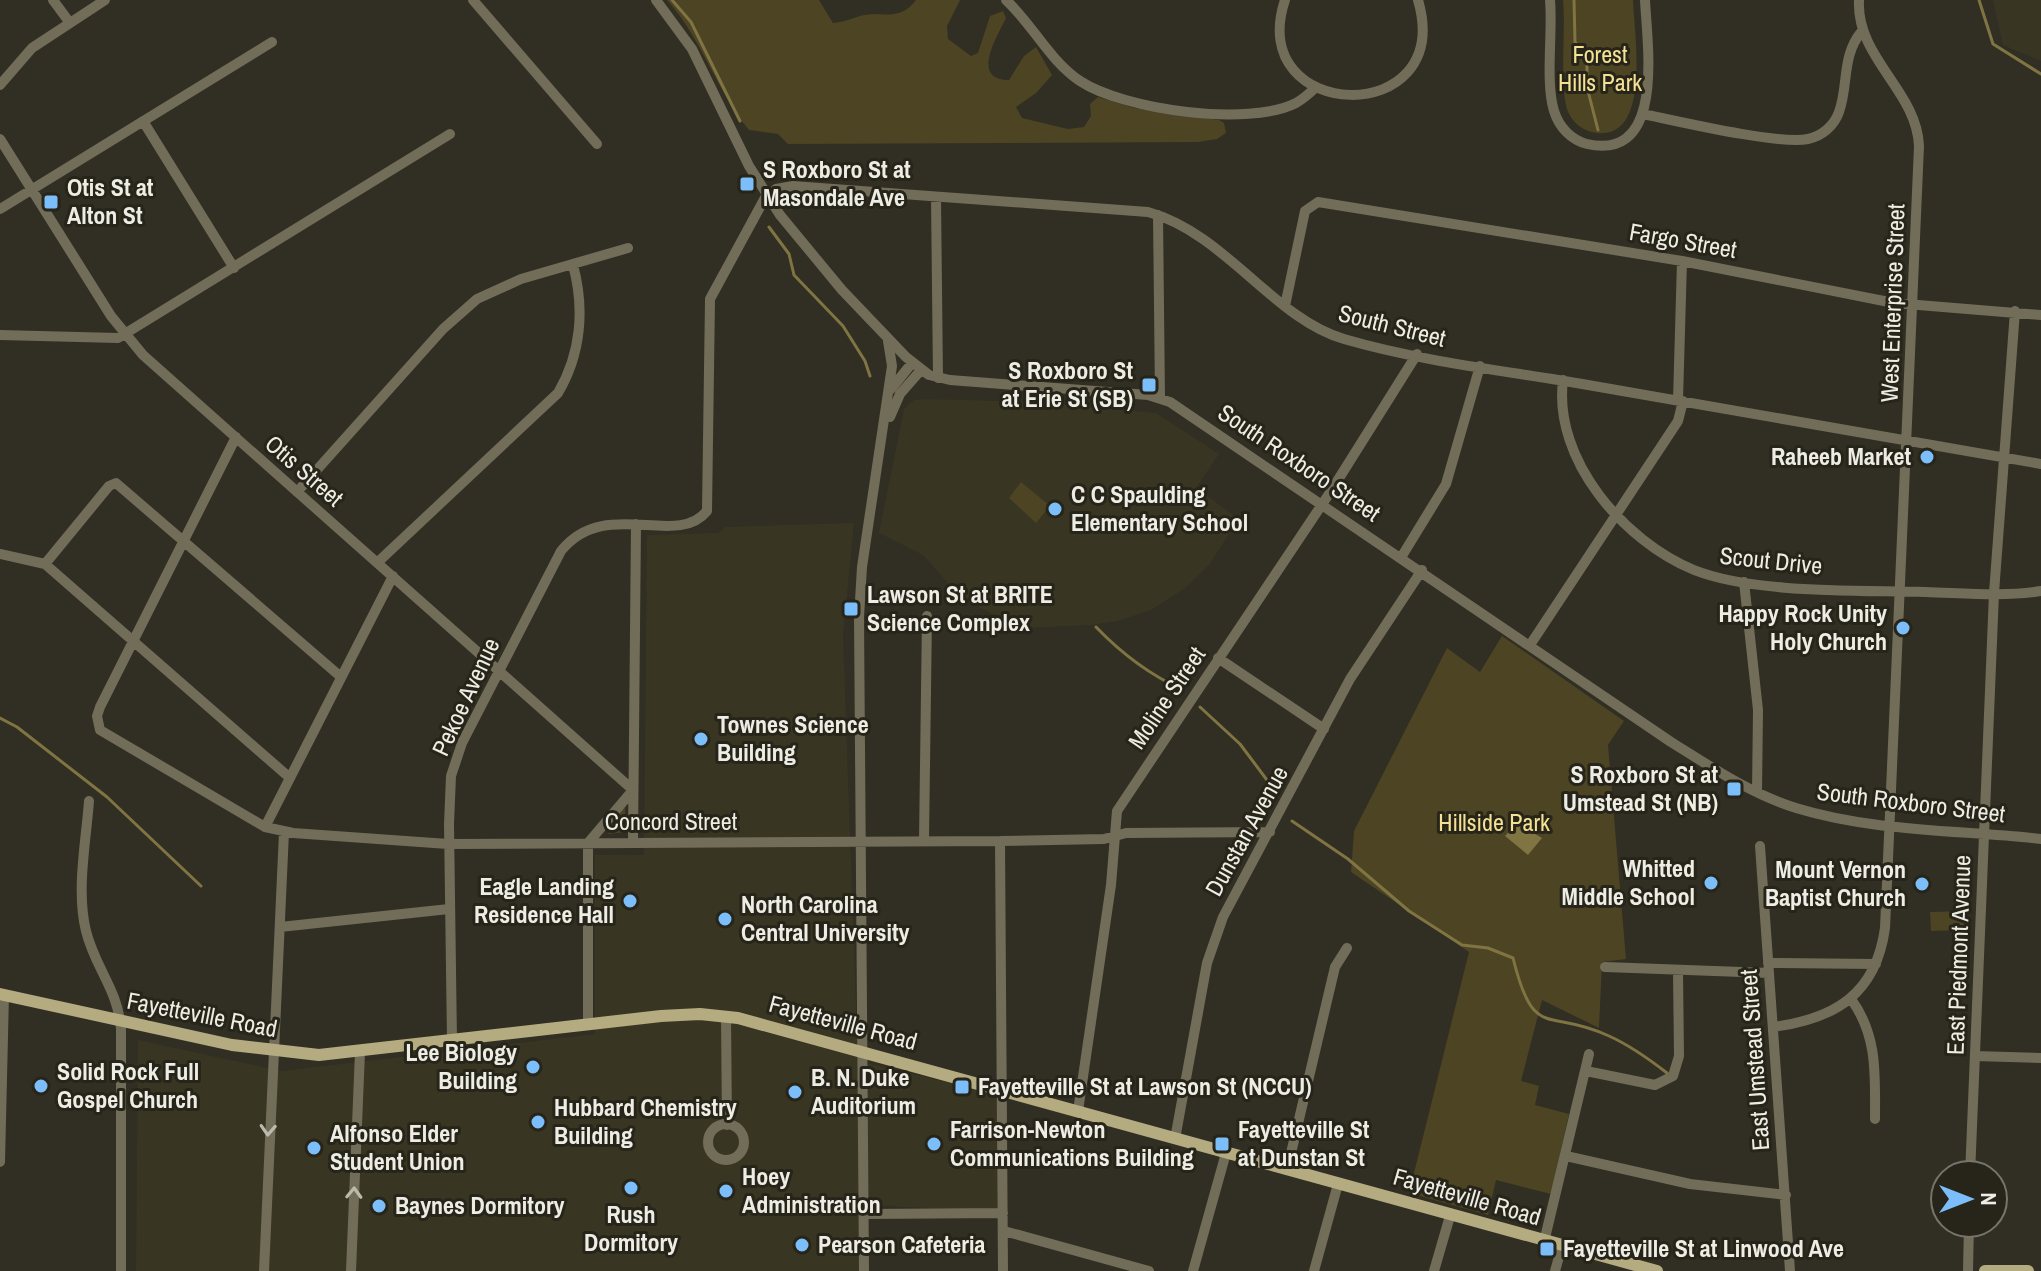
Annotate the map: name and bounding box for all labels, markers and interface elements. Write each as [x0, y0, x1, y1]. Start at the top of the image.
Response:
park label: Forest Hills Park [1558, 38, 1642, 98]
place label: S Roxboro St at Masondale Ave [763, 153, 911, 213]
place label: Otis St at Alton St [67, 171, 154, 231]
marker: S Roxboro St at Masondale Ave [738, 175, 756, 193]
marker: Otis St at Alton St [42, 193, 60, 211]
street label: West Enterprise Street [1873, 203, 1911, 403]
street label: Fargo Street [1627, 215, 1740, 265]
street label: South Street [1335, 296, 1450, 354]
place label: S Roxboro St at Erie St (SB) [1002, 354, 1133, 414]
marker: S Roxboro St at Erie St (SB) [1140, 376, 1158, 394]
street label: South Roxboro Street [1212, 396, 1387, 529]
street label: Otis Street [259, 427, 351, 514]
place label: Raheeb Market [1771, 440, 1911, 472]
marker: Raheeb Market [1918, 448, 1936, 466]
place label: C C Spaulding Elementary School [1071, 478, 1248, 538]
marker: C C Spaulding Elementary School [1046, 500, 1064, 518]
street label: Scout Drive [1718, 539, 1824, 581]
place label: Lawson St at BRITE Science Complex [867, 578, 1053, 638]
place label: Happy Rock Unity Holy Church [1719, 597, 1887, 657]
marker: Lawson St at BRITE Science Complex [842, 600, 860, 618]
marker: Happy Rock Unity Holy Church [1894, 619, 1912, 637]
street label: Pekoe Avenue [424, 632, 506, 761]
street label: Moline Street [1120, 640, 1212, 755]
place label: Townes Science Building [717, 708, 869, 768]
marker: Townes Science Building [692, 730, 710, 748]
place label: S Roxboro St at Umstead St (NB) [1563, 758, 1718, 818]
street label: Dunstan Avenue [1197, 760, 1295, 901]
street label: South Roxboro Street [1815, 775, 2008, 829]
marker: S Roxboro St at Umstead St (NB) [1725, 780, 1743, 798]
street label: Concord Street [605, 805, 738, 837]
park label: Hillside Park [1438, 806, 1550, 838]
place label: Whitted Middle School [1562, 852, 1695, 912]
place label: Mount Vernon Baptist Church [1765, 853, 1906, 913]
street label: East Piedmont Avenue [1939, 855, 1977, 1055]
place label: Eagle Landing Residence Hall [474, 870, 614, 930]
marker: Whitted Middle School [1702, 874, 1720, 892]
marker: Mount Vernon Baptist Church [1913, 875, 1931, 893]
place label: North Carolina Central University [741, 888, 909, 948]
marker: Eagle Landing Residence Hall [621, 892, 639, 910]
marker: North Carolina Central University [716, 910, 734, 928]
street label: East Umstead Street [1732, 968, 1776, 1152]
street label: Fayetteville Road [124, 984, 280, 1044]
street label: Fayetteville Road [766, 987, 921, 1057]
place label: Lee Biology Building [405, 1036, 517, 1096]
place label: Solid Rock Full Gospel Church [57, 1055, 199, 1115]
marker: Lee Biology Building [524, 1058, 542, 1076]
place label: B. N. Duke Auditorium [811, 1061, 916, 1121]
place label: Fayetteville St at Lawson St (NCCU) [978, 1070, 1312, 1102]
marker: Solid Rock Full Gospel Church [32, 1077, 50, 1095]
marker: Fayetteville St at Lawson St (NCCU) [953, 1078, 971, 1096]
marker: B. N. Duke Auditorium [786, 1083, 804, 1101]
place label: Hubbard Chemistry Building [554, 1091, 737, 1151]
marker: Hubbard Chemistry Building [529, 1113, 547, 1131]
place label: Farrison-Newton Communications Building [950, 1113, 1194, 1173]
place label: Fayetteville St at Dunstan St [1238, 1113, 1370, 1173]
place label: Alfonso Elder Student Union [330, 1117, 464, 1177]
one-way arrow [260, 1124, 277, 1137]
marker: Farrison-Newton Communications Building [925, 1135, 943, 1153]
marker: Fayetteville St at Dunstan St [1213, 1135, 1231, 1153]
marker: Alfonso Elder Student Union [305, 1139, 323, 1157]
north arrow [1929, 1159, 2009, 1239]
place label: Hoey Administration [742, 1160, 881, 1220]
street label: Fayetteville Road [1390, 1160, 1545, 1232]
marker: Rush Dormitory [622, 1179, 640, 1197]
marker: Hoey Administration [717, 1182, 735, 1200]
one-way arrow [345, 1186, 362, 1199]
place label: Baynes Dormitory [395, 1189, 565, 1221]
text: N [1974, 1192, 2004, 1206]
marker: Baynes Dormitory [370, 1197, 388, 1215]
place label: Rush Dormitory [584, 1198, 678, 1258]
place label: Pearson Cafeteria [818, 1228, 985, 1260]
place label: Fayetteville St at Linwood Ave [1563, 1232, 1844, 1264]
marker: Pearson Cafeteria [793, 1236, 811, 1254]
marker: Fayetteville St at Linwood Ave [1538, 1240, 1556, 1258]

